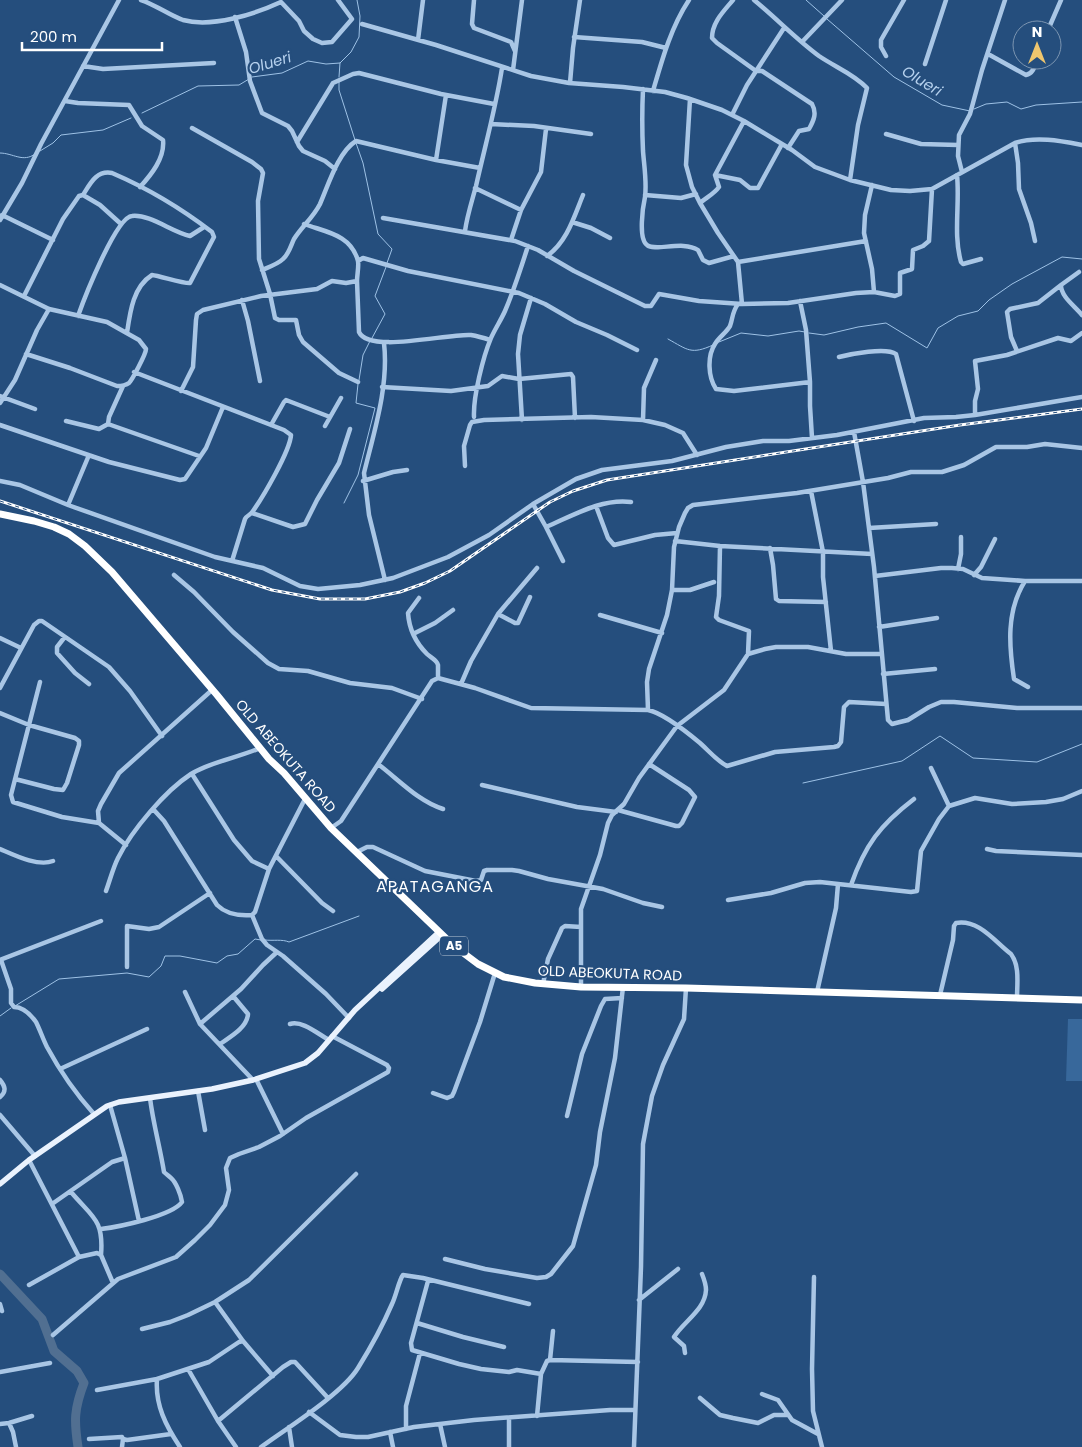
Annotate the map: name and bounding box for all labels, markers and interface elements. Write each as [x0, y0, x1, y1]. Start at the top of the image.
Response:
scale bar [22, 20, 162, 52]
north arrow [1012, 20, 1062, 70]
text: N [1032, 22, 1042, 42]
text: 200 m [30, 26, 77, 47]
water label: Olueri [246, 46, 294, 79]
water label: Olueri [898, 60, 947, 101]
street label: OLD ABEOKUTA ROAD [231, 695, 341, 817]
district label: APATAGANGA [376, 875, 494, 898]
road number: A5 [440, 936, 468, 956]
street label: OLD ABEOKUTA ROAD [538, 960, 683, 986]

